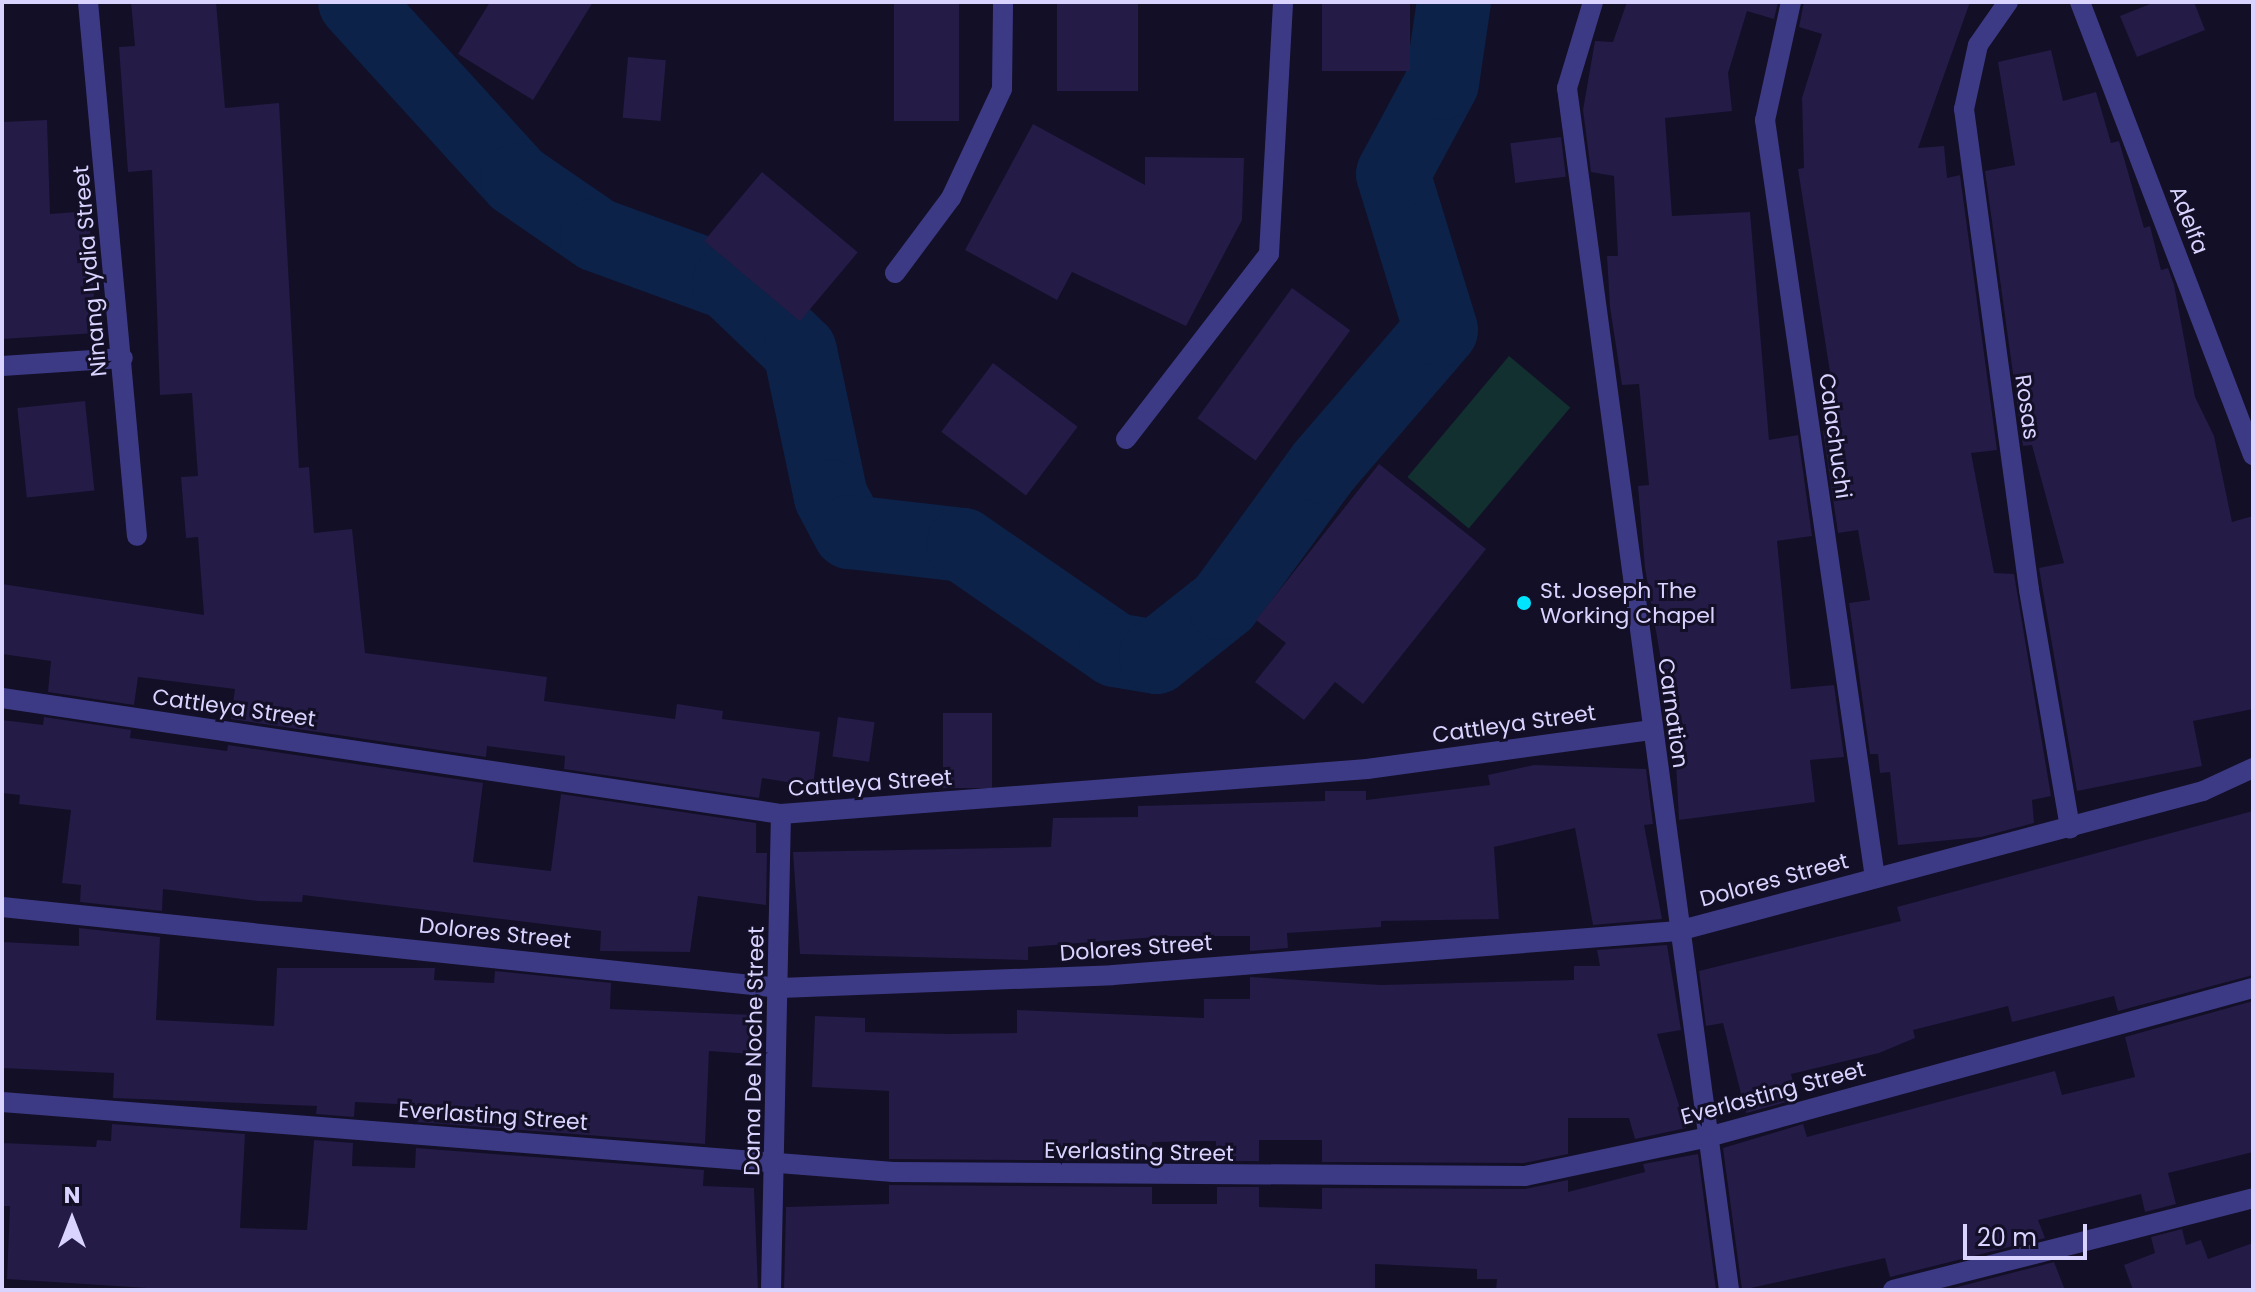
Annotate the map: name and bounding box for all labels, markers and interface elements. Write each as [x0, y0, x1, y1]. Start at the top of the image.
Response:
street label: Ninang Lydia Street [68, 164, 112, 378]
street label: Adelfa [2164, 182, 2214, 258]
street label: Calachuchi [1813, 372, 1857, 500]
street label: Rosas [2009, 373, 2045, 441]
place label: St. Joseph The Working Chapel [1540, 577, 1715, 628]
marker: St. Joseph The Working Chapel [1515, 594, 1533, 612]
street label: Carnation [1652, 656, 1694, 770]
street label: Cattleya Street [151, 683, 317, 733]
street label: Cattleya Street [1431, 699, 1597, 749]
street label: Cattleya Street [787, 764, 953, 802]
street label: Dolores Street [1697, 847, 1851, 913]
street label: Dolores Street [418, 912, 572, 954]
street label: Dama De Noche Street [739, 926, 769, 1176]
street label: Dolores Street [1059, 930, 1213, 966]
street label: Everlasting Street [1678, 1056, 1868, 1130]
street label: Everlasting Street [397, 1096, 589, 1136]
street label: Everlasting Street [1044, 1137, 1234, 1167]
north arrow [32, 1180, 112, 1260]
text: N [64, 1180, 80, 1211]
scale bar [1967, 1208, 2091, 1258]
text: 20 m [1977, 1221, 2037, 1254]

